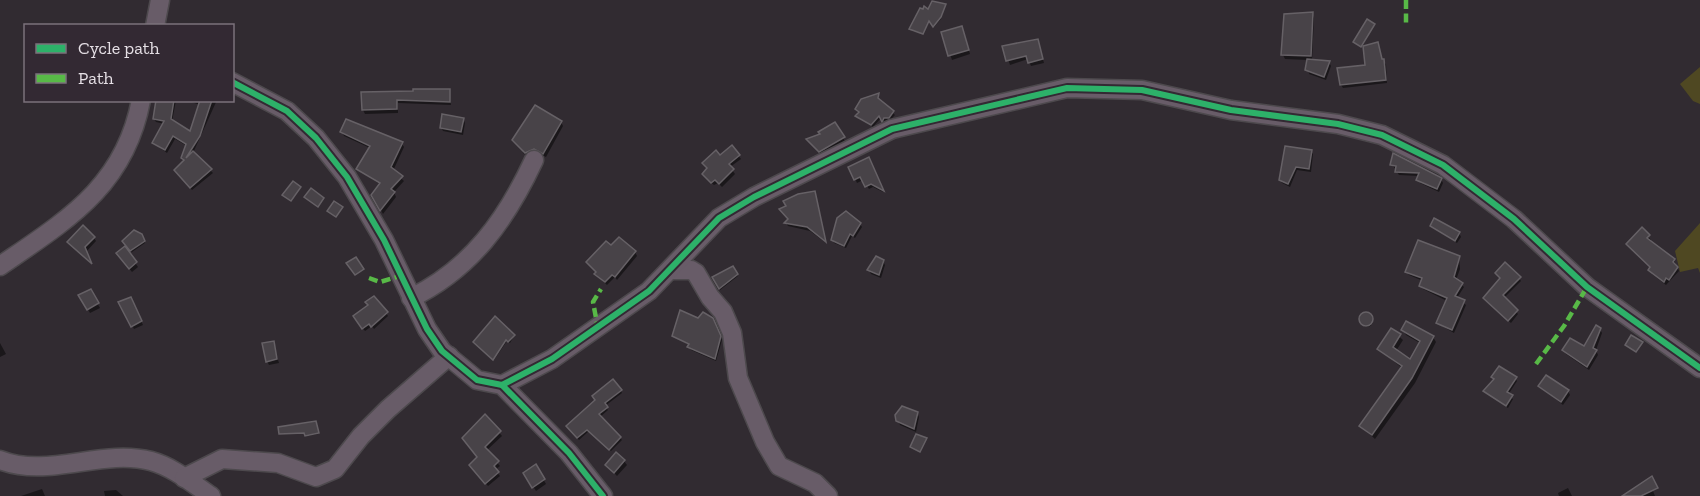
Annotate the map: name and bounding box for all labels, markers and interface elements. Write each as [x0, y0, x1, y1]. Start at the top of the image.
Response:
legend [24, 24, 234, 102]
text: Cycle path [78, 37, 160, 59]
text: Path [78, 67, 114, 89]

